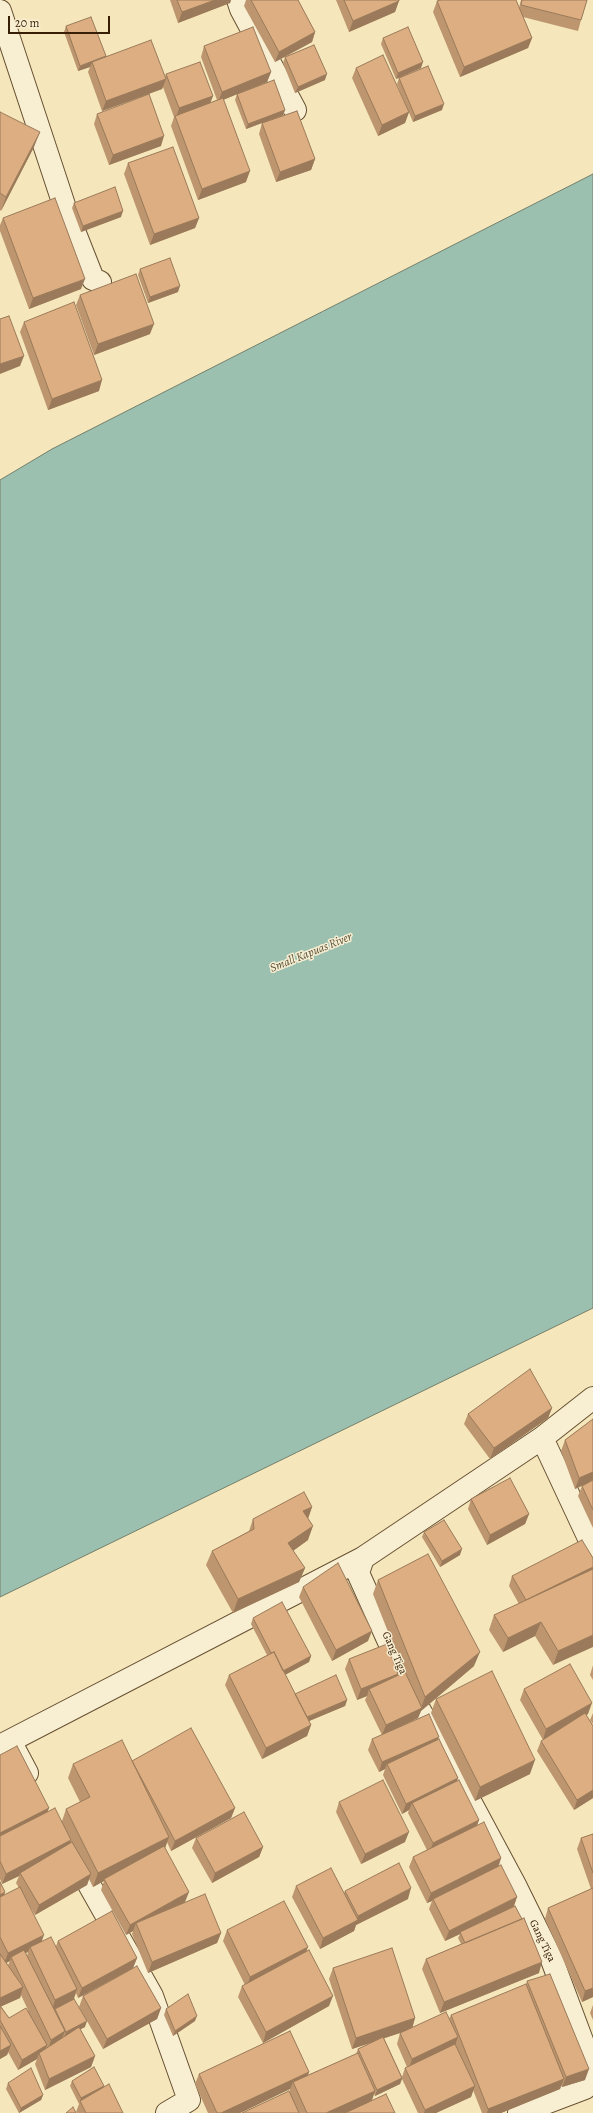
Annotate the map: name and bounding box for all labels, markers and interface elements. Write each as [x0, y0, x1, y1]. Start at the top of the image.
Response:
scale bar [10, 8, 112, 34]
text: 20 m [15, 15, 39, 31]
water label: Small Kapuas River [268, 930, 354, 976]
street label: Gang Tiga [379, 1630, 409, 1676]
street label: Gang Tiga [526, 1918, 558, 1964]

